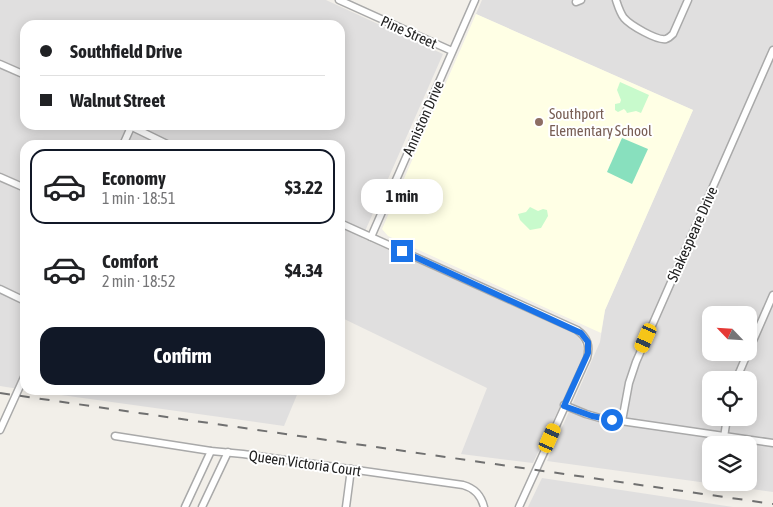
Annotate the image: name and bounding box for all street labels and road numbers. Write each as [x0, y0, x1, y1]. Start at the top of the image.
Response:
street label: Pine Street [378, 12, 440, 52]
street label: Anniston Drive [399, 78, 447, 158]
street label: Shakespeare Drive [663, 184, 721, 284]
street label: Queen Victoria Court [248, 447, 362, 479]

